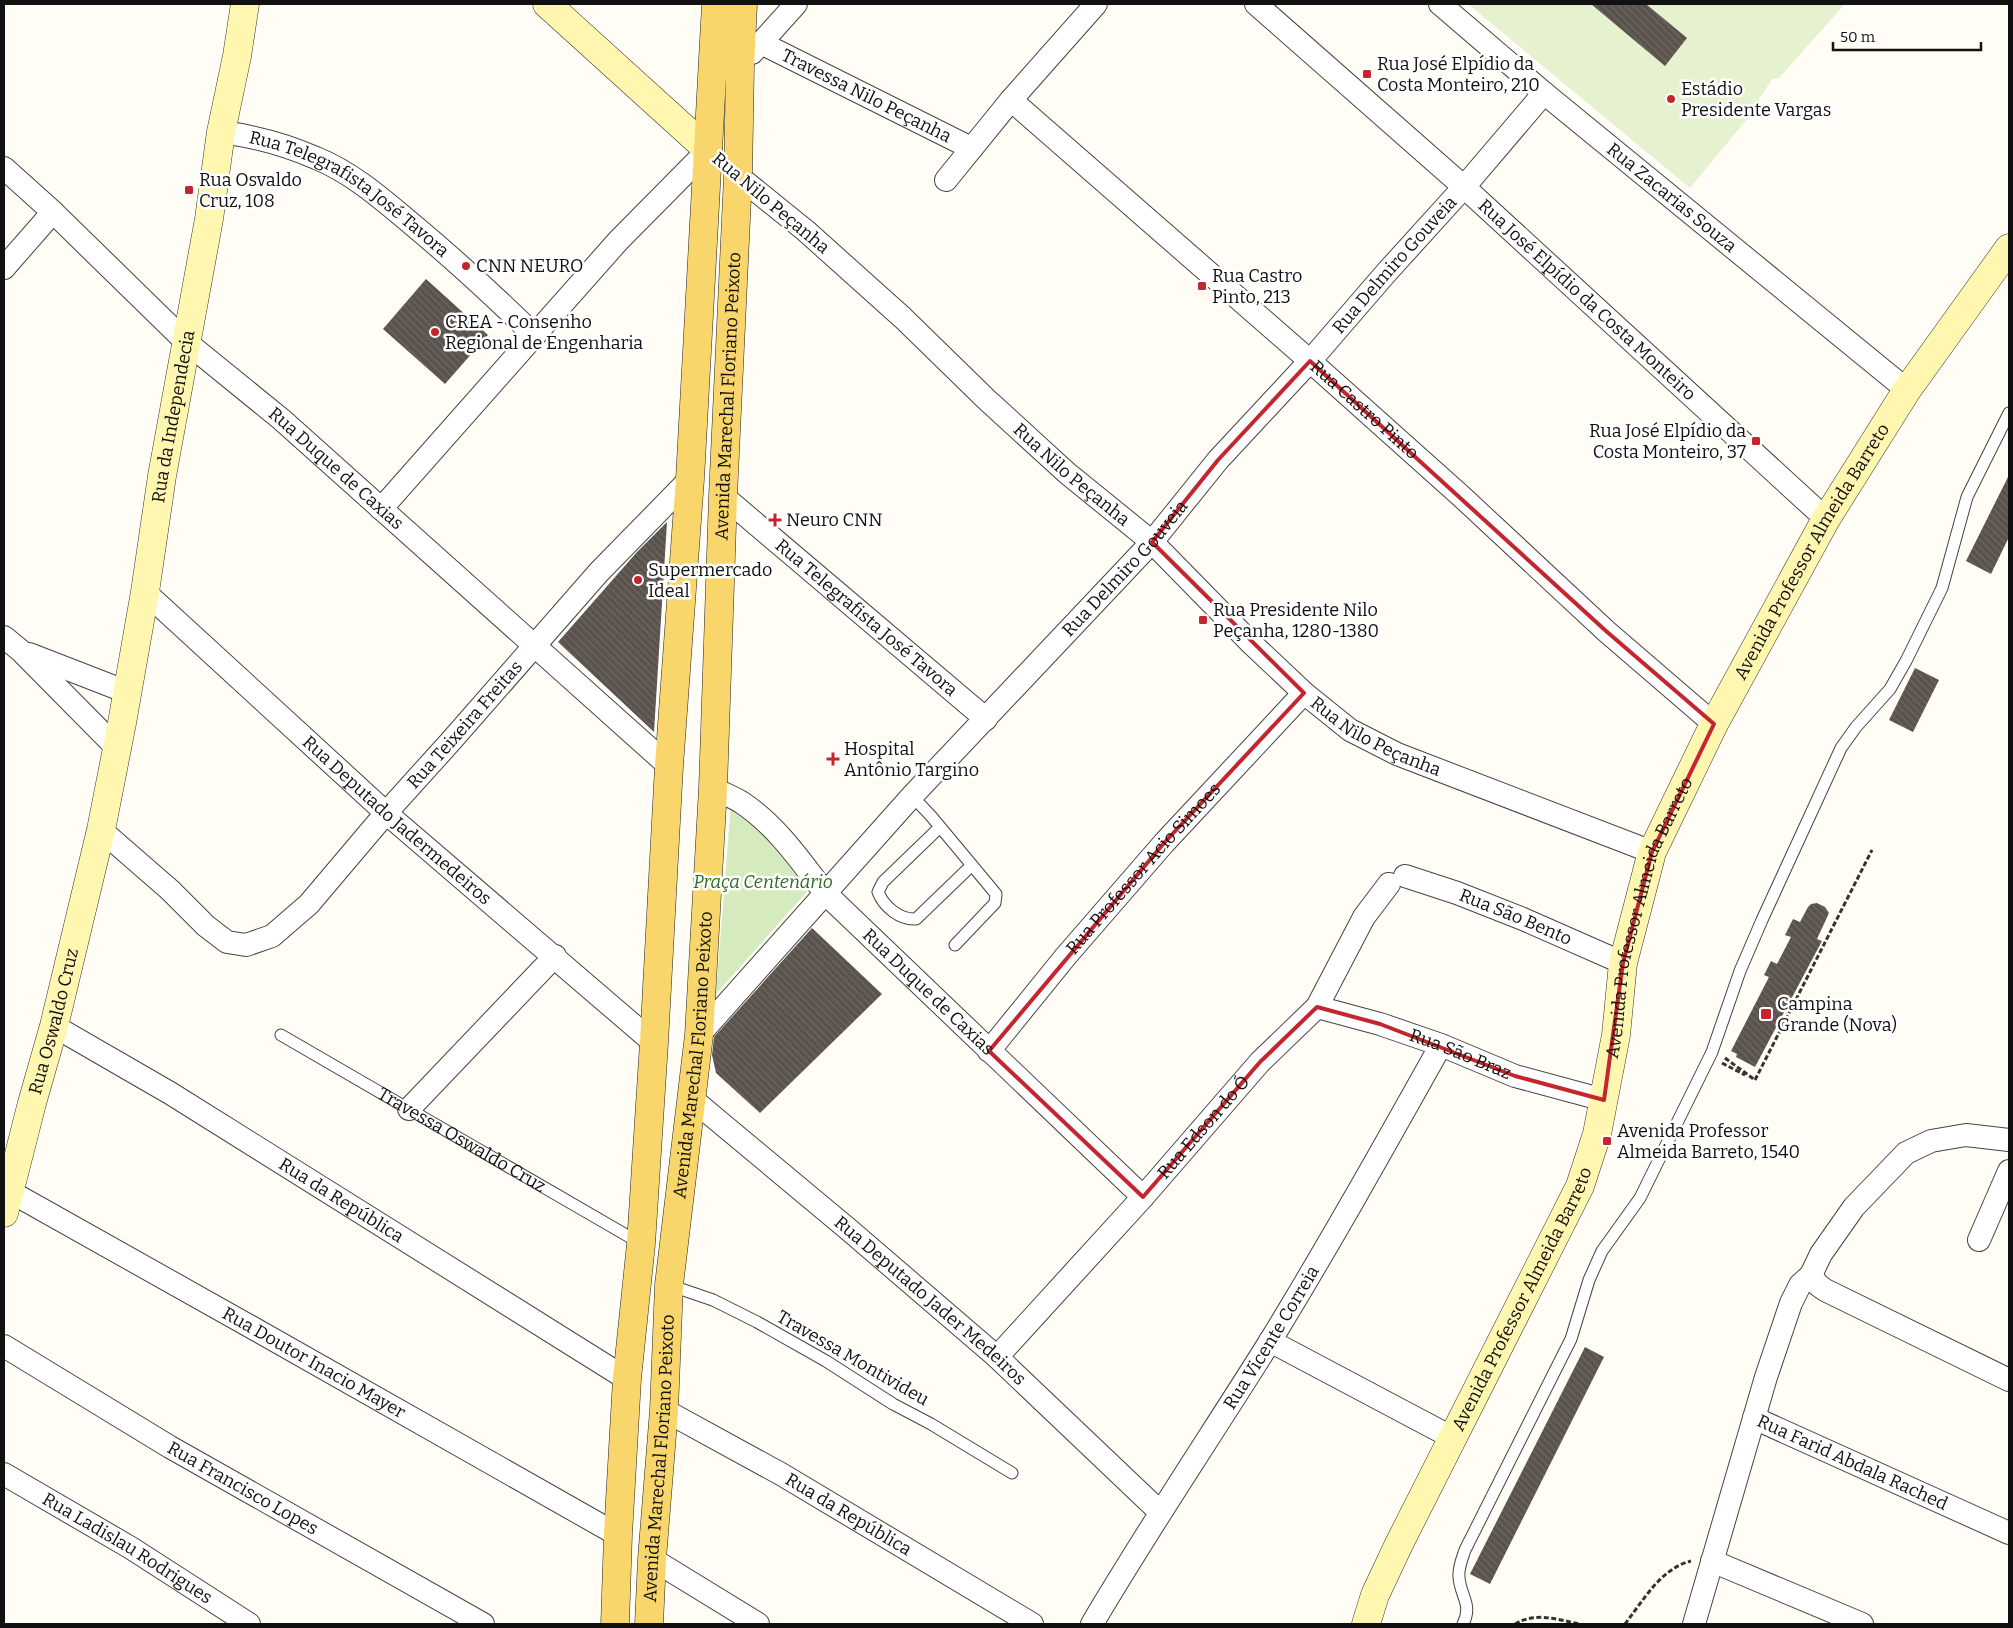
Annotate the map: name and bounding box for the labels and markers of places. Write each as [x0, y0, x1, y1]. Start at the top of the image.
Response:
place label: Rua José Elpídio da Costa Monteiro, 210 [1377, 53, 1540, 96]
marker: Rua José Elpídio da Costa Monteiro, 210 [1361, 68, 1373, 80]
place label: Estádio Presidente Vargas [1681, 78, 1831, 121]
marker: Estádio Presidente Vargas [1665, 93, 1677, 105]
place label: Rua Osvaldo Cruz, 108 [199, 169, 302, 212]
marker: Rua Osvaldo Cruz, 108 [183, 184, 195, 196]
place label: CNN NEURO [476, 255, 583, 277]
marker: CNN NEURO [460, 260, 472, 272]
place label: Rua Castro Pinto, 213 [1212, 265, 1302, 308]
marker: Rua Castro Pinto, 213 [1196, 280, 1208, 292]
place label: CREA - Consenho Regional de Engenharia [445, 311, 643, 354]
marker: CREA - Consenho Regional de Engenharia [429, 326, 441, 338]
place label: Rua José Elpídio da Costa Monteiro, 37 [1589, 420, 1746, 463]
marker: Rua José Elpídio da Costa Monteiro, 37 [1750, 435, 1762, 447]
place label: Neuro CNN [786, 509, 883, 531]
marker: Neuro CNN [768, 513, 782, 527]
place label: Supermercado Ideal [648, 559, 772, 602]
marker: Supermercado Ideal [632, 574, 644, 586]
place label: Rua Presidente Nilo Peçanha, 1280-1380 [1213, 599, 1379, 642]
marker: Rua Presidente Nilo Peçanha, 1280-1380 [1197, 614, 1209, 626]
place label: Hospital Antônio Targino [844, 738, 979, 781]
marker: Hospital Antônio Targino [826, 752, 840, 766]
place label: Campina Grande (Nova) [1777, 993, 1897, 1036]
marker: Campina Grande (Nova) [1759, 1007, 1773, 1021]
place label: Avenida Professor Almeida Barreto, 1540 [1617, 1120, 1800, 1163]
marker: Avenida Professor Almeida Barreto, 1540 [1601, 1135, 1613, 1147]

